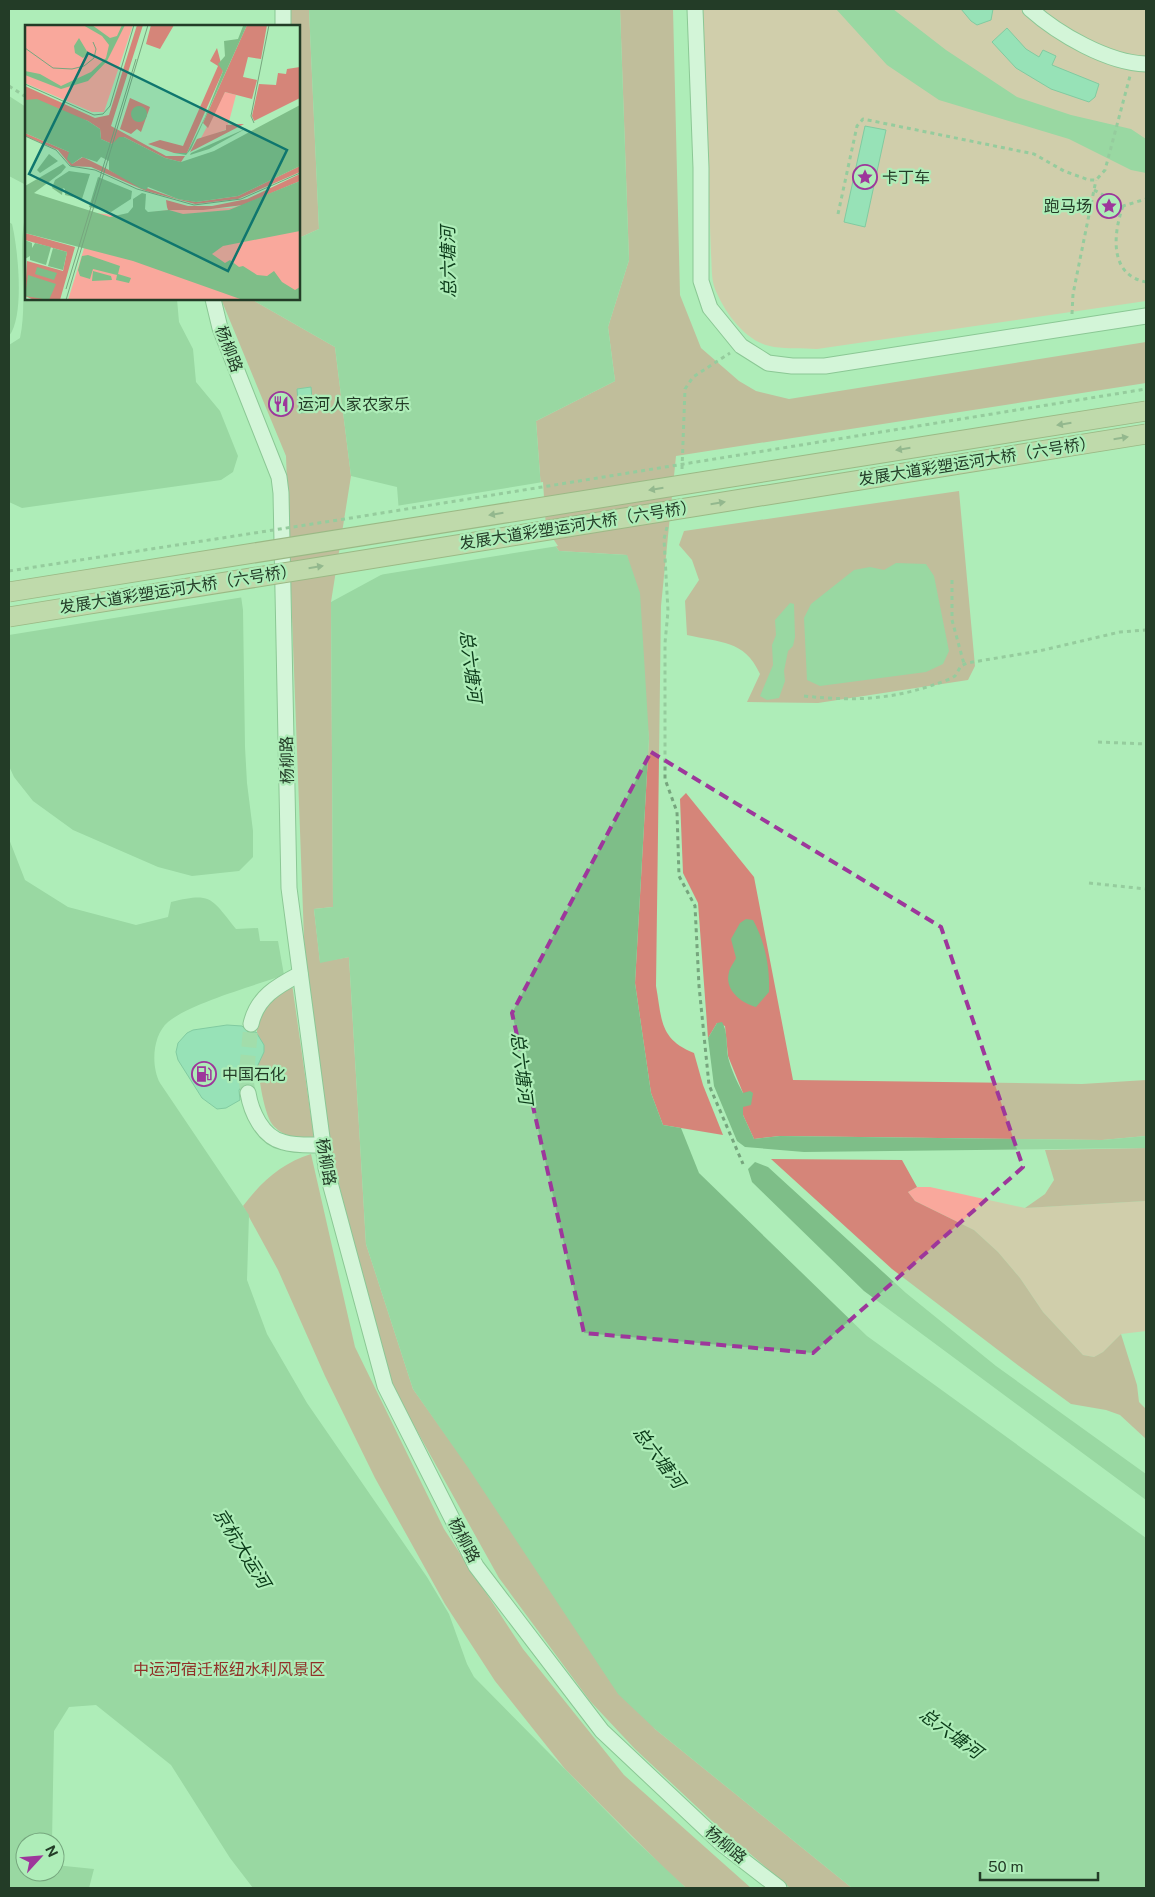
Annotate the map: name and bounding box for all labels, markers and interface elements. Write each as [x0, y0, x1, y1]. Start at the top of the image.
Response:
inset map [25, 25, 300, 300]
place icon: 卡丁车 [852, 164, 878, 190]
place label: 卡丁车 [882, 168, 930, 187]
place icon: 跑马场 [1096, 193, 1122, 219]
place label: 跑马场 [1044, 197, 1092, 216]
water label: 总六塘河 [437, 223, 459, 298]
street label: 杨柳路 [212, 323, 246, 375]
restaurant icon: 运河人家农家乐 [268, 391, 294, 417]
place label: 运河人家农家乐 [298, 395, 410, 414]
one-way arrow [1055, 420, 1071, 428]
street label: 发展大道彩塑运河大桥（六号桥） [857, 433, 1097, 489]
one-way arrow [1113, 434, 1129, 442]
one-way arrow [895, 446, 911, 454]
one-way arrow [648, 485, 664, 493]
street label: 发展大道彩塑运河大桥（六号桥） [458, 497, 698, 553]
one-way arrow [711, 498, 727, 506]
one-way arrow [487, 511, 503, 519]
street label: 发展大道彩塑运河大桥（六号桥） [58, 561, 298, 617]
one-way arrow [308, 563, 324, 571]
water label: 总六塘河 [456, 629, 486, 706]
street label: 杨柳路 [277, 736, 297, 784]
water label: 总六塘河 [507, 1031, 537, 1108]
fuel station icon: 中国石化 [191, 1061, 217, 1087]
place label: 中国石化 [222, 1065, 286, 1084]
street label: 杨柳路 [312, 1137, 340, 1187]
water label: 总六塘河 [629, 1422, 691, 1494]
water label: 京杭大运河 [209, 1504, 276, 1594]
street label: 杨柳路 [444, 1514, 484, 1566]
park label: 中运河宿迁枢纽水利风景区 [133, 1660, 325, 1679]
water label: 总六塘河 [916, 1703, 989, 1764]
street label: 杨柳路 [702, 1822, 750, 1868]
north arrow [15, 1832, 65, 1882]
text: N [42, 1843, 61, 1860]
scale bar [980, 1850, 1098, 1882]
text: 50 m [988, 1858, 1023, 1875]

